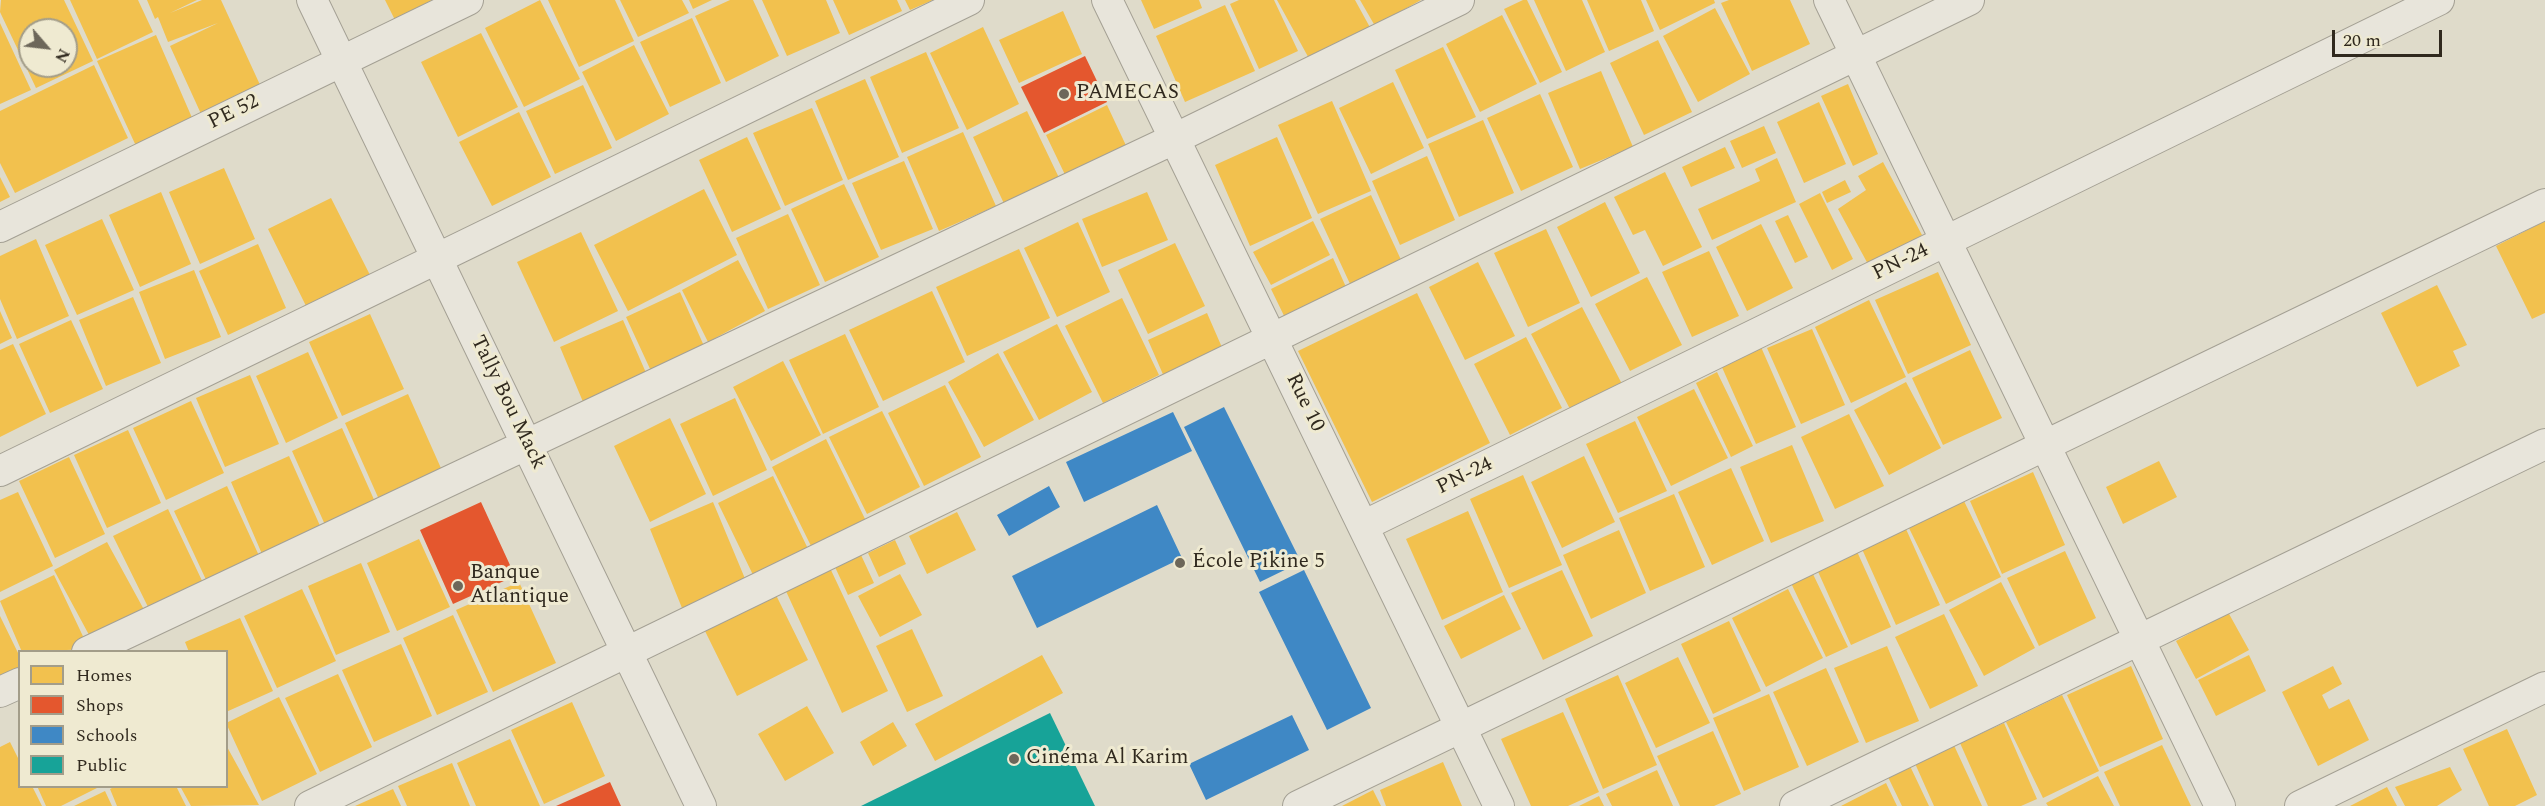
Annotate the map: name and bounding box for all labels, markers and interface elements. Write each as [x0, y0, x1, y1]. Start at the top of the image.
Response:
north arrow [18, 18, 78, 78]
scale bar [2335, 18, 2444, 56]
text: 20 m [2343, 27, 2381, 54]
text: N [48, 44, 76, 67]
place label: PAMECAS [1076, 81, 1179, 107]
marker: PAMECAS [1057, 87, 1071, 101]
street label: PE 52 [205, 90, 263, 136]
street label: PN-24 [1869, 239, 1933, 287]
street label: Tally Bou Mack [464, 332, 550, 474]
street label: Rue 10 [1279, 370, 1329, 436]
street label: PN-24 [1433, 453, 1497, 501]
place label: École Pikine 5 [1192, 550, 1325, 576]
marker: École Pikine 5 [1173, 556, 1187, 570]
place label: Banque Atlantique [470, 561, 569, 611]
marker: Banque Atlantique [451, 579, 465, 593]
legend [18, 650, 228, 788]
text: Homes [76, 662, 132, 689]
text: Shops [76, 692, 124, 719]
text: Schools [76, 722, 138, 749]
place label: Cinéma Al Karim [1026, 746, 1189, 772]
text: Public [76, 752, 127, 779]
marker: Cinéma Al Karim [1007, 752, 1021, 766]

